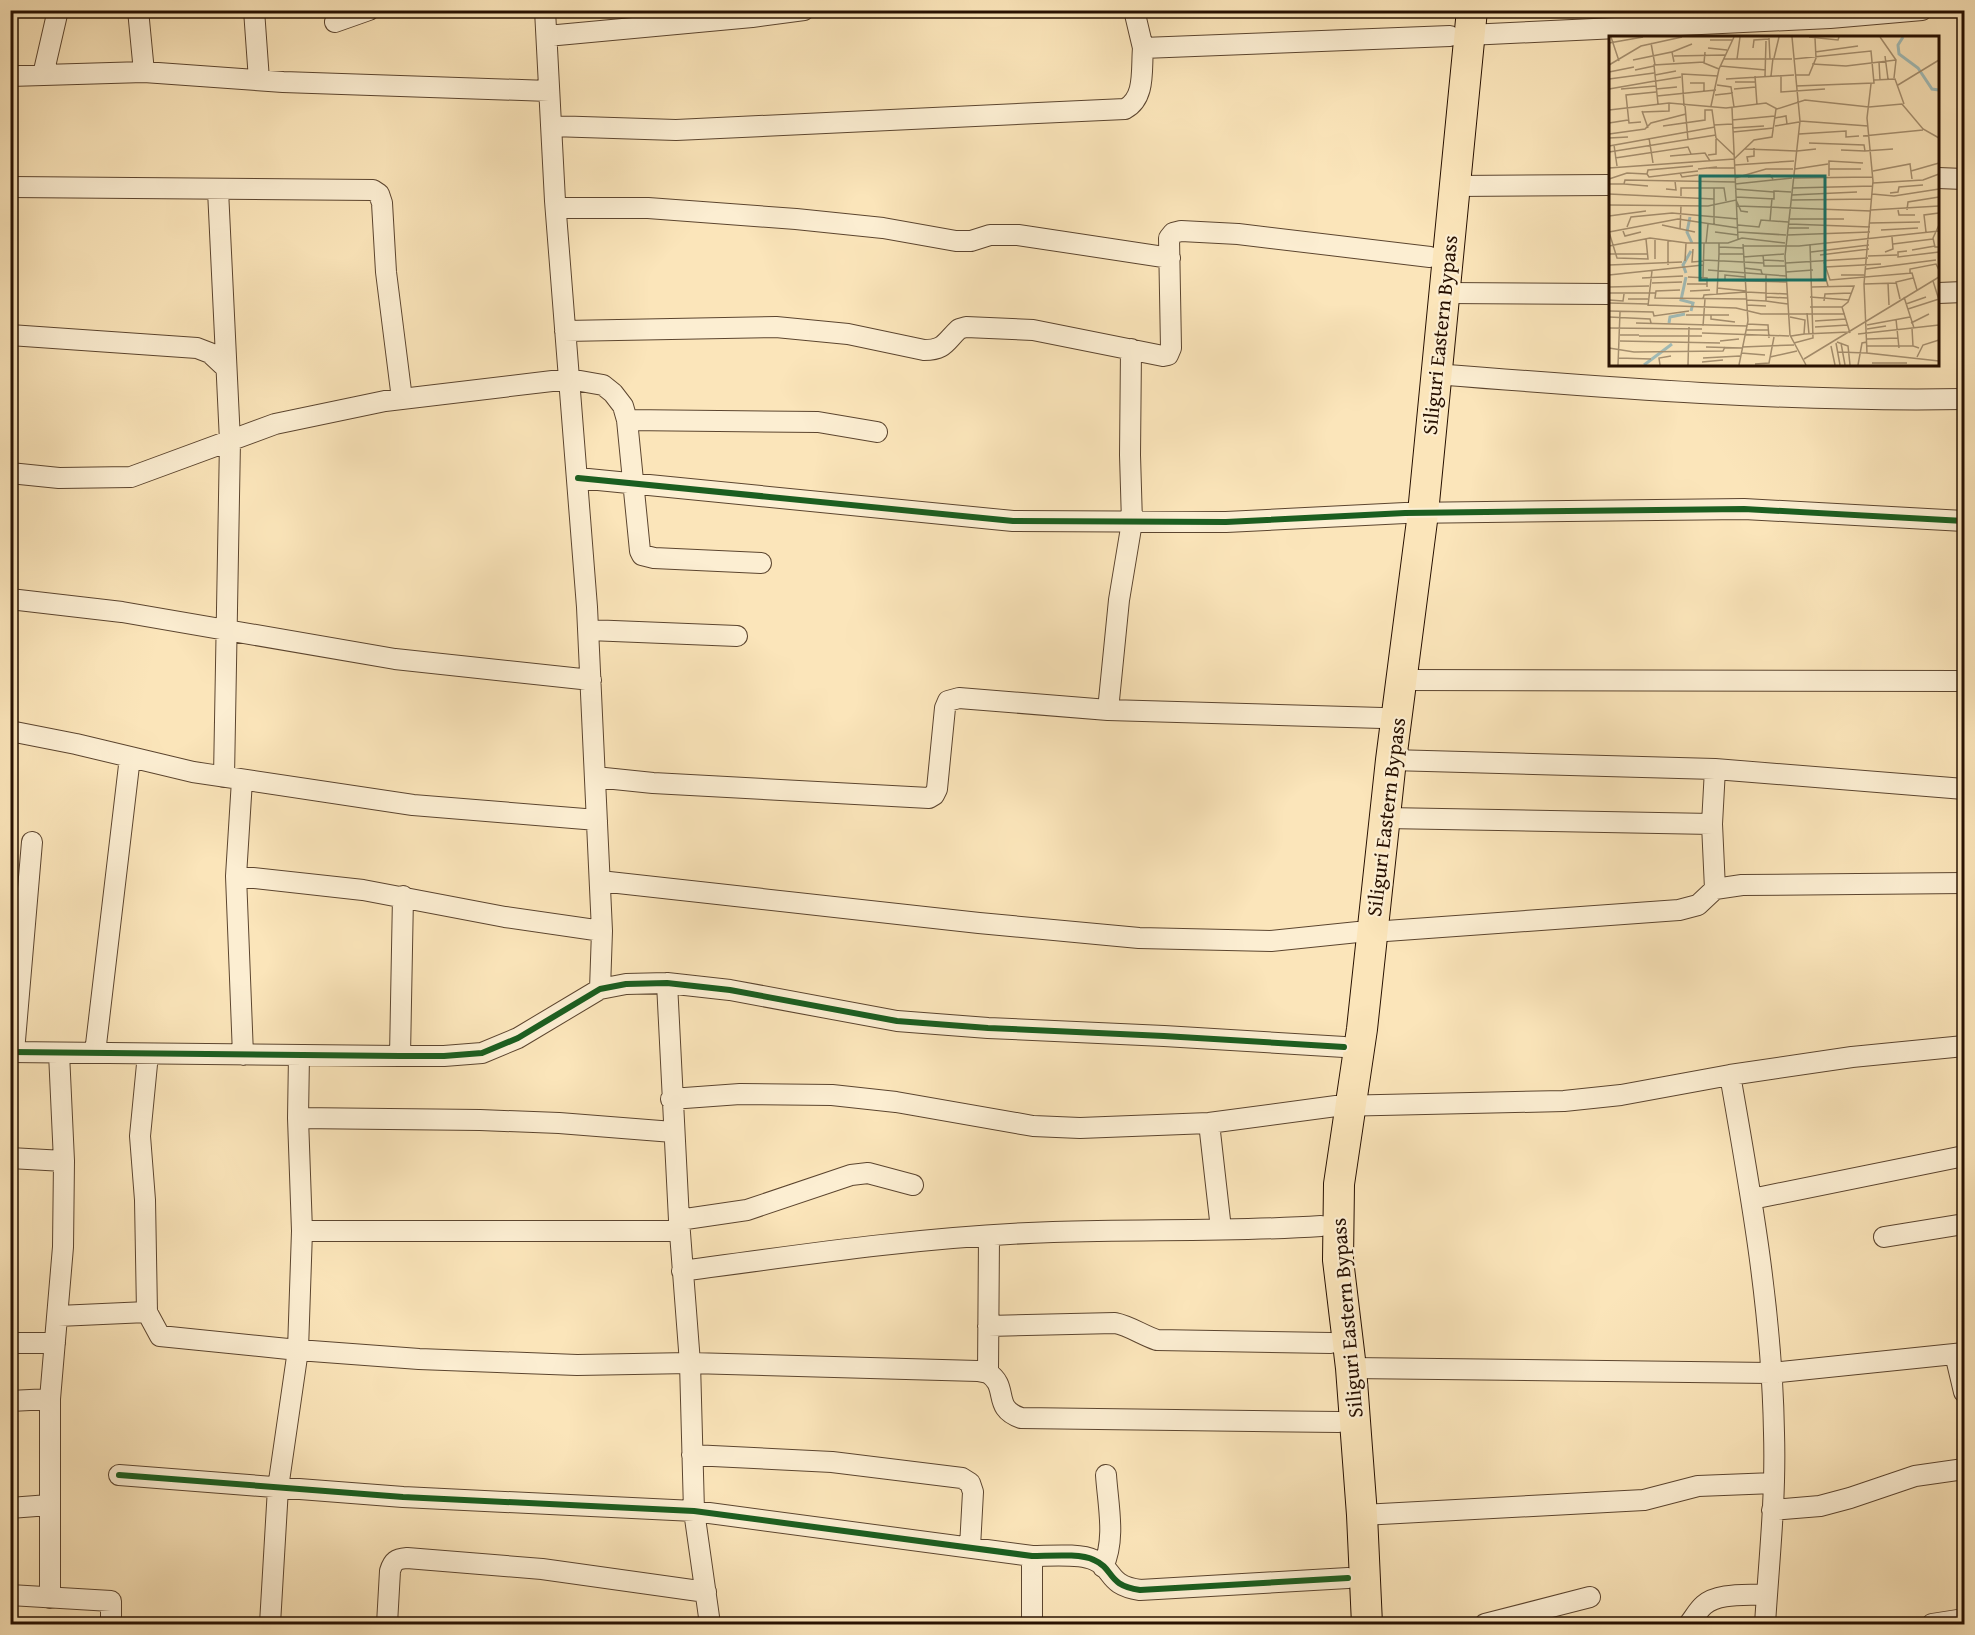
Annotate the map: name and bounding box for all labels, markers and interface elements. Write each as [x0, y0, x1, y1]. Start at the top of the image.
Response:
inset map [1609, 36, 1939, 366]
street label: Siliguri Eastern Bypass [1414, 234, 1465, 436]
street label: Siliguri Eastern Bypass [1358, 716, 1413, 918]
street label: Siliguri Eastern Bypass [1322, 1217, 1371, 1419]

